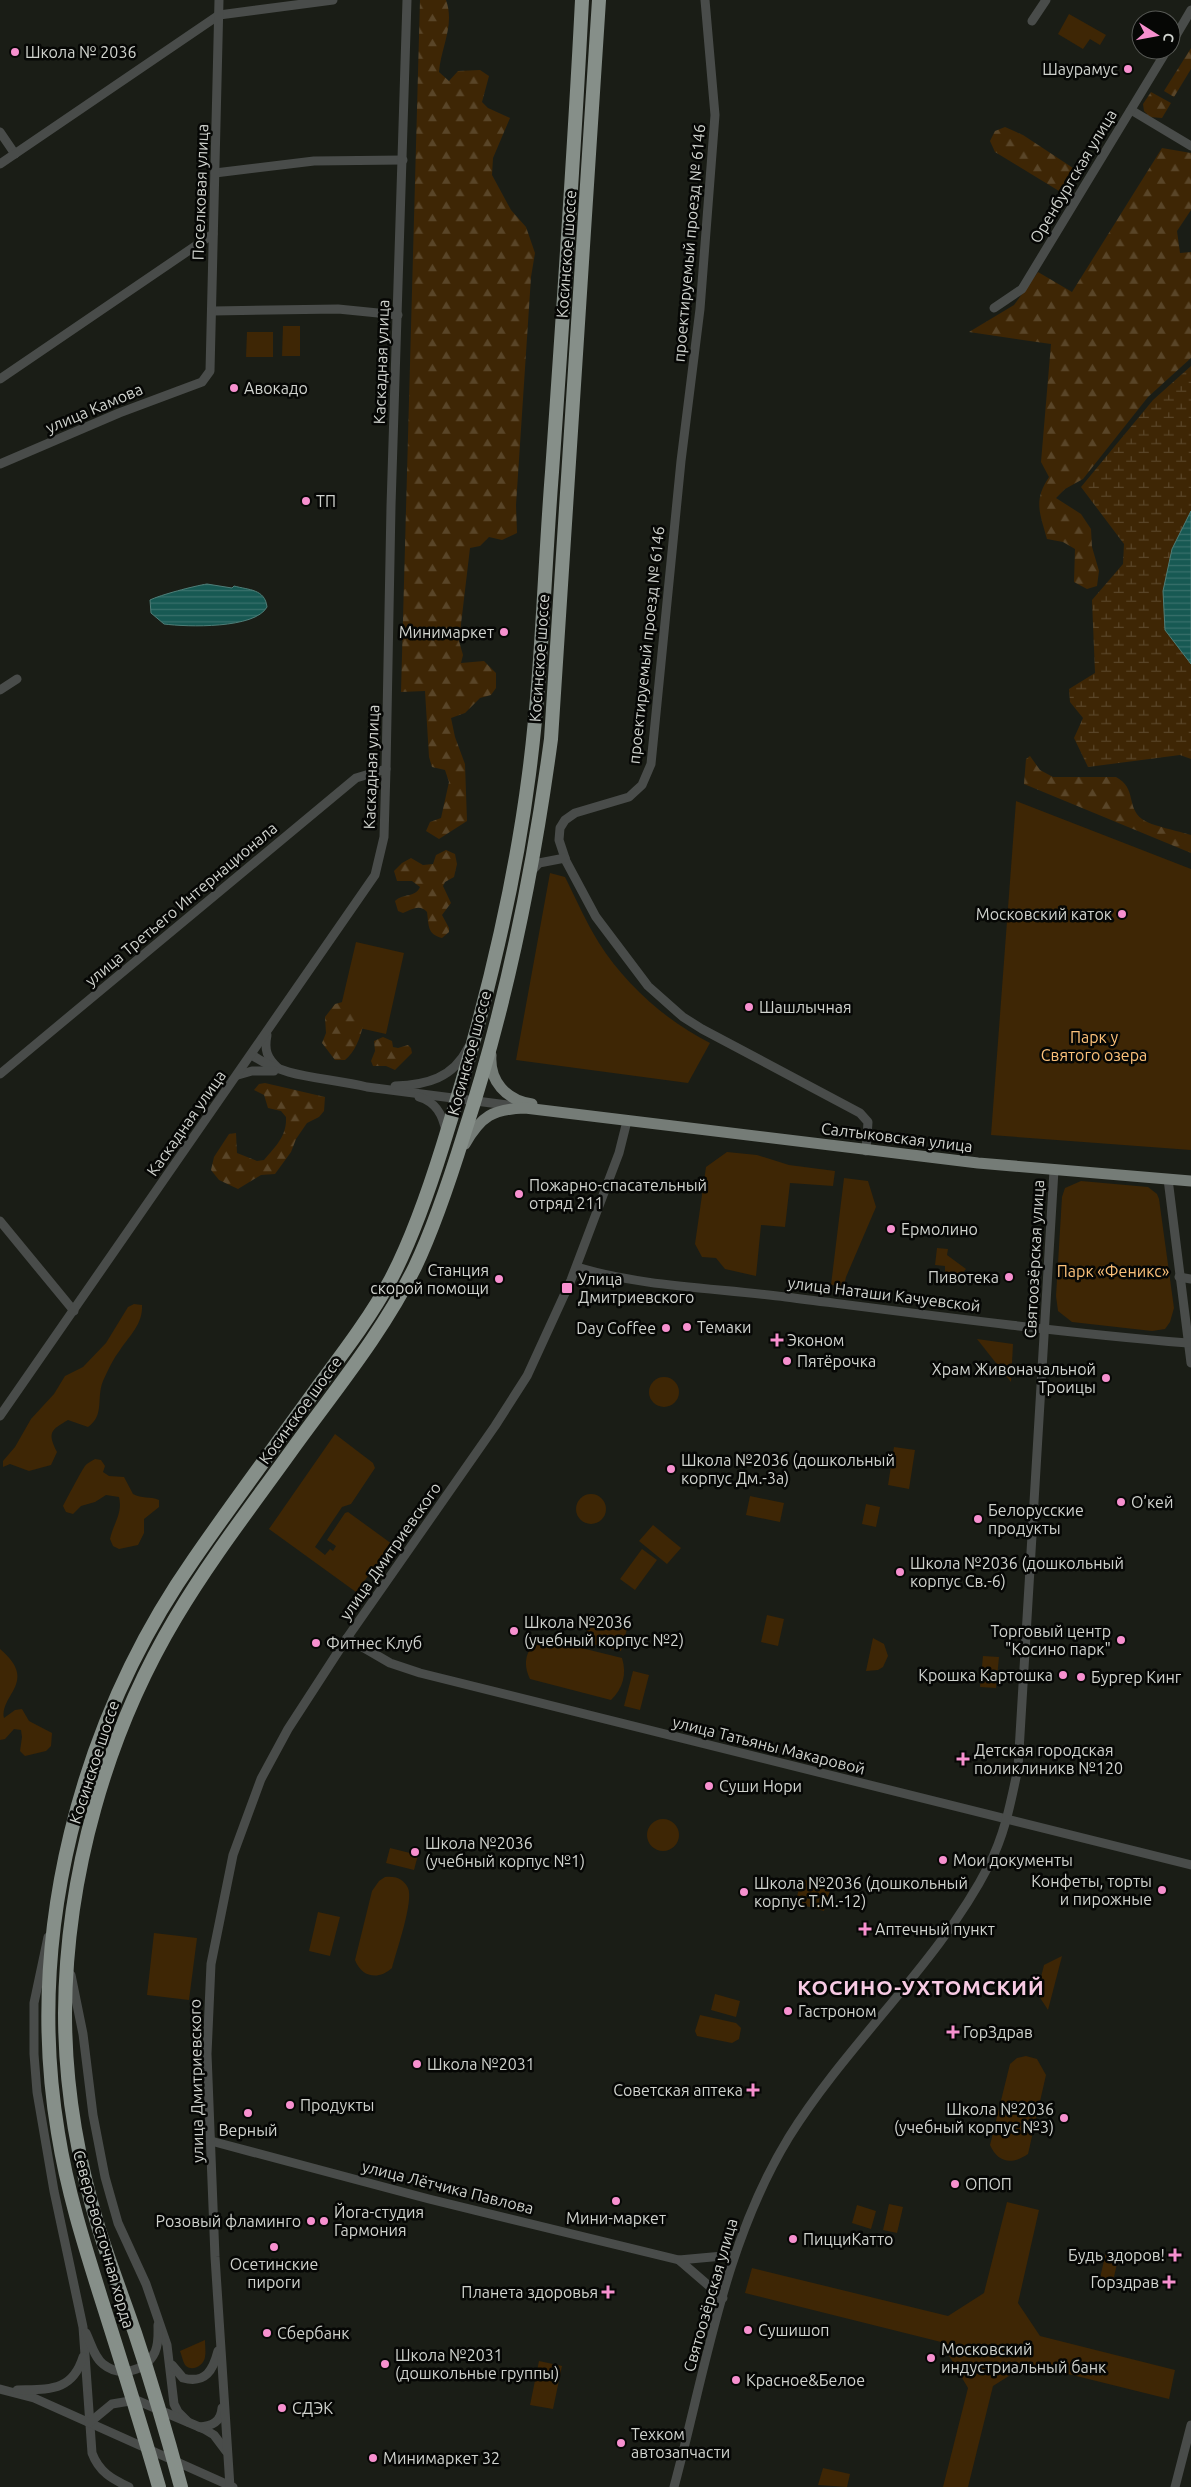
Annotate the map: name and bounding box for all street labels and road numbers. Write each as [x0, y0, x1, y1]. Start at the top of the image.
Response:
street label: Оренбургская улица [1026, 106, 1120, 246]
street label: проектируемый проезд № 6146 [670, 123, 708, 363]
street label: Поселковая улица [189, 124, 211, 260]
street label: Косинское шоссе [553, 189, 579, 319]
street label: Каскадная улица [370, 299, 392, 425]
street label: улица Камова [43, 380, 145, 436]
street label: проектируемый проезд № 6146 [625, 525, 667, 765]
street label: Косинское шоссе [526, 593, 552, 723]
street label: Каскадная улица [360, 704, 382, 830]
street label: улица Третьего Интернационала [81, 818, 281, 990]
street label: Косинское шоссе [444, 989, 494, 1117]
street label: Каскадная улица [143, 1067, 229, 1179]
street label: Салтыковская улица [820, 1119, 974, 1155]
street label: Святоозёрская улица [1021, 1179, 1047, 1339]
street label: улица Наташи Качуевской [787, 1273, 981, 1315]
street label: Косинское шоссе [255, 1353, 345, 1467]
street label: улица Дмитриевского [336, 1479, 444, 1623]
street label: Косинское шоссе [66, 1698, 122, 1826]
street label: улица Татьяны Макаровой [671, 1712, 867, 1778]
street label: улица Дмитриевского [186, 1999, 206, 2163]
street label: Северо-восточная хорда [70, 2148, 138, 2330]
street label: улица Лётчика Павлова [360, 2157, 536, 2217]
street label: Святоозёрская улица [679, 2216, 741, 2374]

